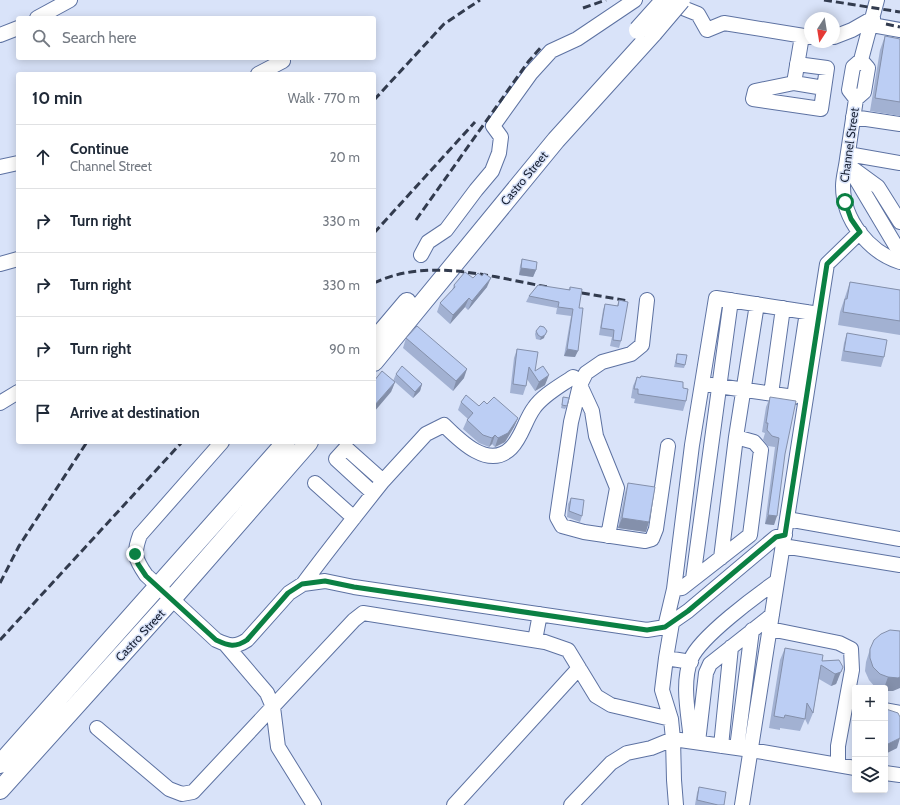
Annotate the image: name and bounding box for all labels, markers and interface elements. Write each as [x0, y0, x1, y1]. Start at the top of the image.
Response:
north arrow [804, 12, 840, 48]
search box [16, 16, 376, 60]
icon: search [30, 27, 52, 49]
text: Search here [62, 29, 137, 47]
text: 10 min [32, 88, 82, 108]
text: Walk · 770 m [288, 90, 360, 106]
street label: Channel Street [836, 107, 862, 183]
text: Continue [70, 140, 129, 158]
icon: ahead [32, 146, 54, 168]
street label: Castro Street [497, 148, 551, 208]
text: 20 m [330, 149, 360, 165]
text: Channel Street [70, 158, 152, 174]
route start [836, 193, 854, 211]
icon: right [32, 210, 54, 232]
text: Turn right [70, 212, 131, 230]
text: 330 m [323, 213, 360, 229]
icon: right [32, 274, 54, 296]
text: Turn right [70, 276, 131, 294]
text: 330 m [323, 277, 360, 293]
icon: right [32, 338, 54, 360]
text: Turn right [70, 340, 131, 358]
text: 90 m [329, 341, 360, 357]
icon: arrive [32, 402, 54, 424]
text: Arrive at destination [70, 404, 200, 422]
route end [126, 545, 144, 563]
street label: Castro Street [112, 606, 168, 664]
map controls [852, 685, 888, 793]
button: + [852, 685, 888, 721]
button: − [852, 721, 888, 757]
button: layers [852, 757, 888, 793]

